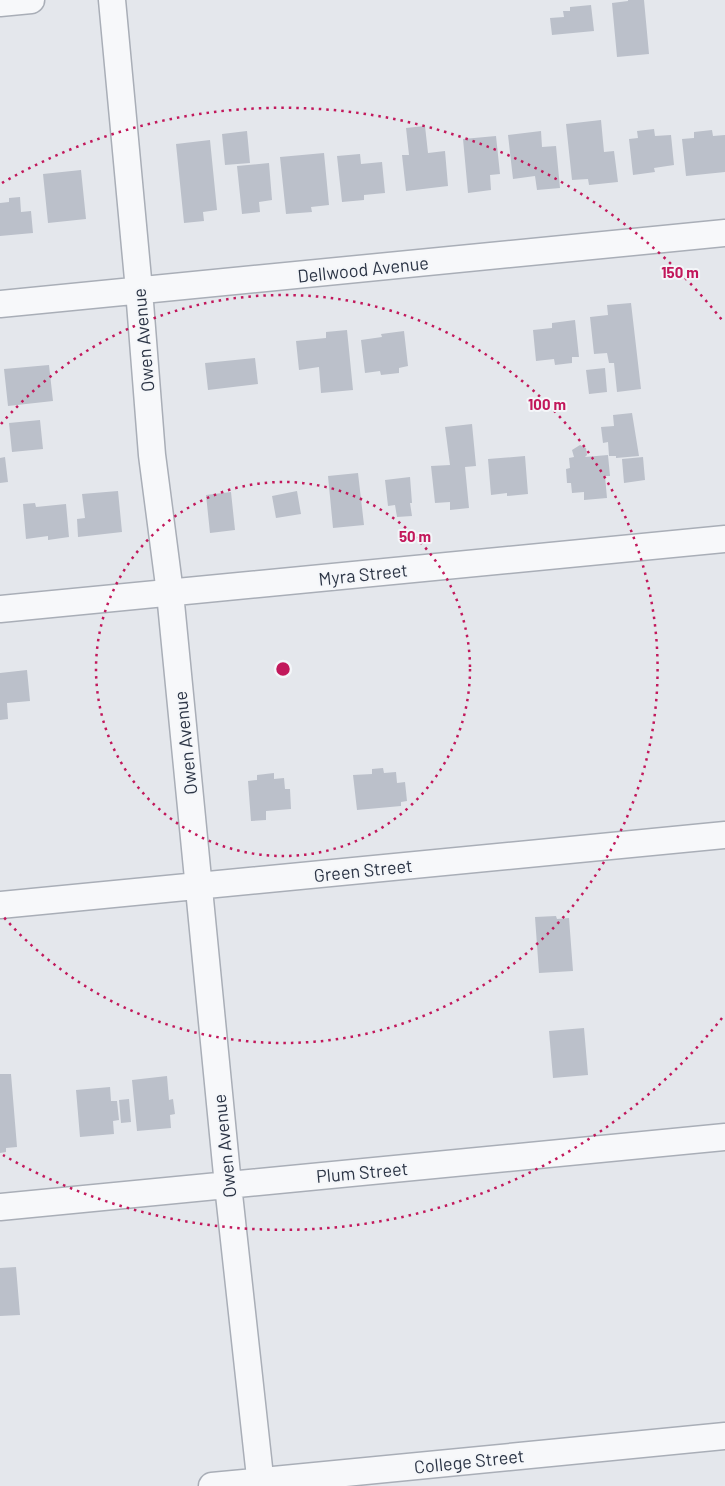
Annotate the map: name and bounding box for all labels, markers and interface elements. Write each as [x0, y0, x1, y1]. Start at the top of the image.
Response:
street label: Dellwood Avenue [296, 251, 430, 287]
text: 150 m [661, 263, 699, 281]
street label: Owen Avenue [128, 287, 158, 393]
text: 100 m [528, 395, 566, 413]
text: 50 m [399, 527, 431, 545]
street label: Myra Street [317, 558, 409, 590]
centre of rings [274, 660, 292, 678]
street label: Owen Avenue [169, 690, 201, 796]
street label: Green Street [313, 854, 413, 886]
street label: Owen Avenue [208, 1093, 240, 1199]
street label: Plum Street [315, 1157, 409, 1187]
street label: College Street [413, 1444, 525, 1478]

